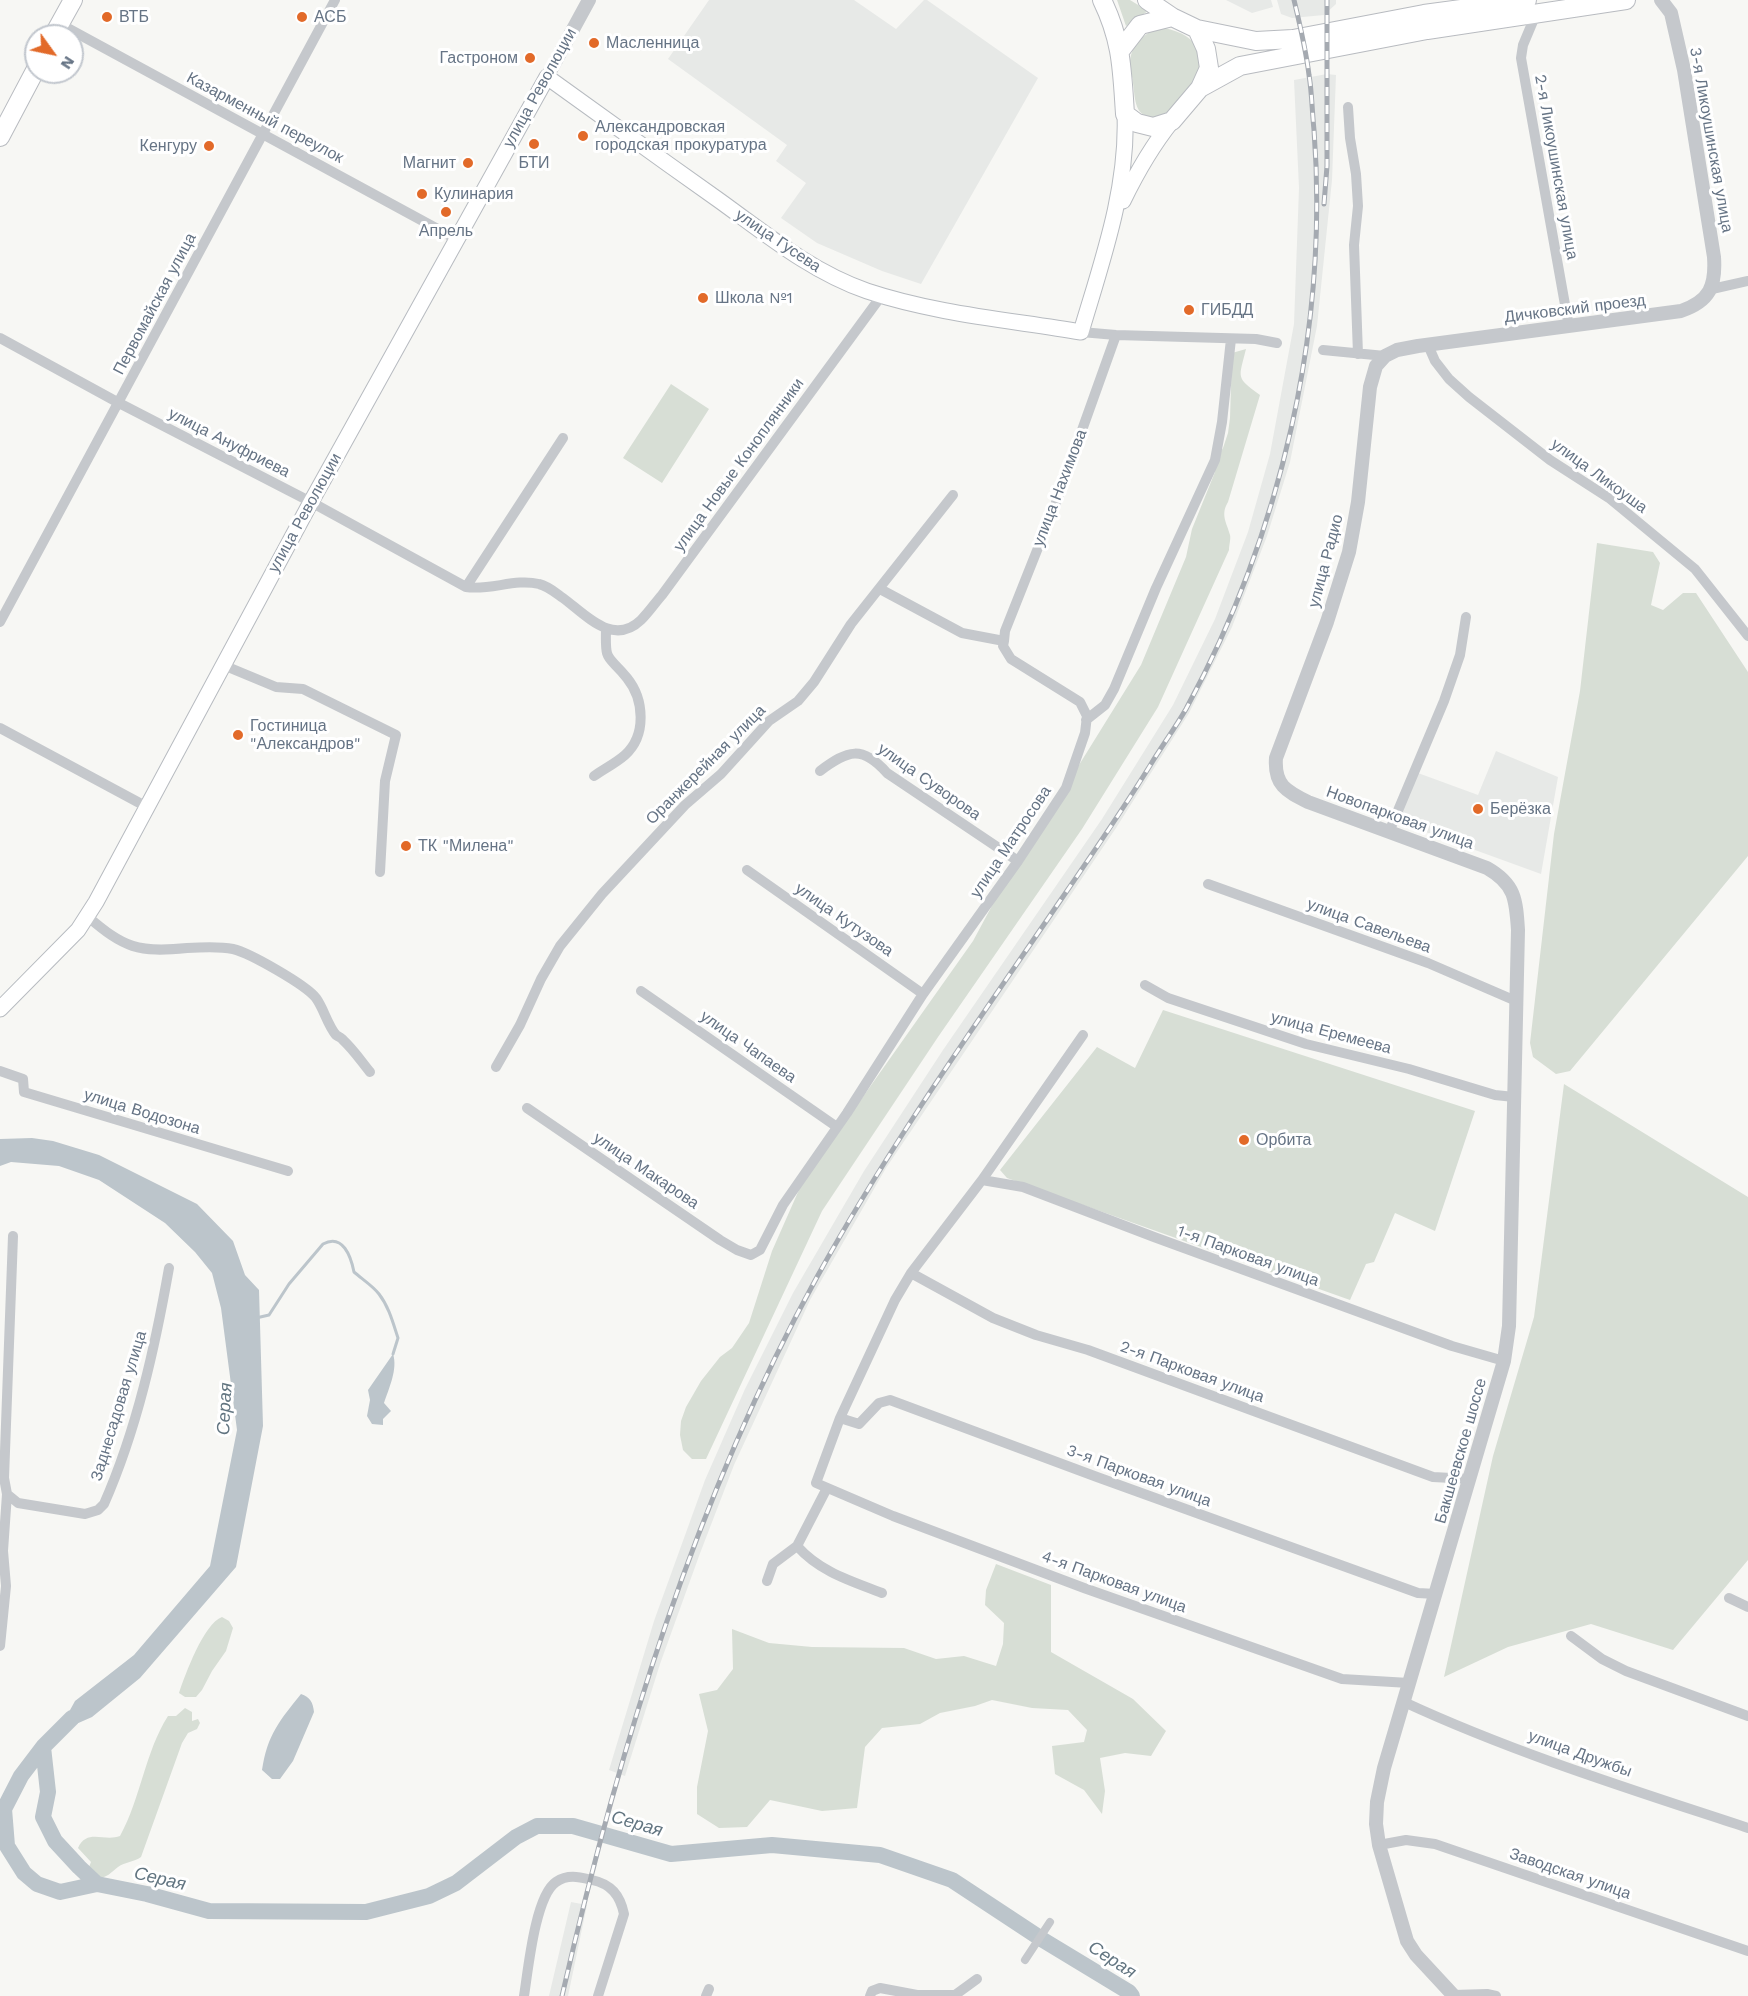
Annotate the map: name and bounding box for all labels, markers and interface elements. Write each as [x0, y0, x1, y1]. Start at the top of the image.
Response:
place label: ВТБ [119, 7, 149, 27]
place label: АСБ [314, 7, 346, 27]
marker: ВТБ [100, 10, 114, 24]
marker: АСБ [295, 10, 309, 24]
north arrow [24, 24, 84, 84]
street label: улица Революции [499, 25, 581, 151]
place label: Масленница [606, 33, 699, 53]
marker: Масленница [587, 36, 601, 50]
street label: 3-я Ликоушинская улица [1685, 46, 1737, 234]
place label: Гастроном [439, 48, 518, 68]
marker: Гастроном [523, 51, 537, 65]
text: N [57, 53, 79, 73]
street label: Казарменный переулок [183, 68, 347, 168]
street label: 2-я Ликоушинская улица [1530, 73, 1582, 261]
place label: Александровская городская прокуратура [595, 117, 767, 155]
marker: Александровская городская прокуратура [576, 129, 590, 143]
place label: Кенгуру [140, 136, 197, 156]
marker: БТИ [527, 137, 541, 151]
marker: Кенгуру [202, 139, 216, 153]
place label: Магнит [403, 153, 456, 173]
place label: БТИ [518, 153, 550, 173]
marker: Магнит [461, 156, 475, 170]
place label: Кулинария [434, 184, 513, 204]
marker: Кулинария [415, 187, 429, 201]
marker: Апрель [439, 205, 453, 219]
street label: улица Гусева [732, 205, 824, 277]
place label: Апрель [419, 221, 473, 241]
street label: Первомайская улица [110, 230, 200, 378]
place label: Школа №1 [715, 288, 793, 308]
marker: Школа №1 [696, 291, 710, 305]
street label: Дичковский проезд [1503, 291, 1647, 327]
place label: ГИБДД [1201, 300, 1253, 320]
marker: ГИБДД [1182, 303, 1196, 317]
street label: улица Новые Коноплянники [670, 375, 808, 555]
street label: улица Ануфриева [165, 404, 293, 482]
street label: улица Нахимова [1029, 427, 1091, 549]
street label: улица Ликоуша [1547, 435, 1651, 517]
street label: улица Революции [264, 450, 346, 576]
street label: улица Радио [1304, 512, 1348, 610]
street label: Оранжерейная улица [642, 701, 770, 829]
place label: Гостиница "Александров" [250, 716, 360, 754]
marker: Гостиница "Александров" [231, 728, 245, 742]
street label: улица Суворова [874, 739, 984, 825]
street label: улица Матросова [966, 782, 1056, 902]
street label: Новопарковая улица [1324, 782, 1476, 854]
place label: Берёзка [1490, 799, 1551, 819]
marker: Берёзка [1471, 802, 1485, 816]
place label: ТК "Милена" [418, 836, 514, 856]
marker: ТК "Милена" [399, 839, 413, 853]
street label: улица Кутузова [791, 879, 897, 961]
street label: улица Савельева [1304, 895, 1434, 957]
street label: улица Чапаева [696, 1007, 800, 1087]
street label: улица Еремеева [1269, 1008, 1393, 1058]
street label: улица Водозона [82, 1085, 202, 1139]
street label: улица Макарова [590, 1129, 702, 1213]
place label: Орбита [1256, 1130, 1311, 1150]
marker: Орбита [1237, 1133, 1251, 1147]
street label: 1-я Парковая улица [1175, 1221, 1321, 1291]
street label: Заднесадовая улица [87, 1329, 151, 1483]
street label: 2-я Парковая улица [1117, 1337, 1267, 1407]
street label: Бакшеевское шоссе [1431, 1376, 1491, 1526]
water label: Серая [213, 1382, 237, 1436]
street label: 3-я Парковая улица [1064, 1441, 1214, 1511]
street label: 4-я Парковая улица [1039, 1547, 1189, 1617]
street label: улица Дружбы [1526, 1726, 1634, 1782]
water label: Серая [609, 1806, 665, 1842]
street label: Заводская улица [1507, 1844, 1633, 1904]
water label: Серая [132, 1863, 188, 1895]
water label: Серая [1084, 1937, 1140, 1983]

